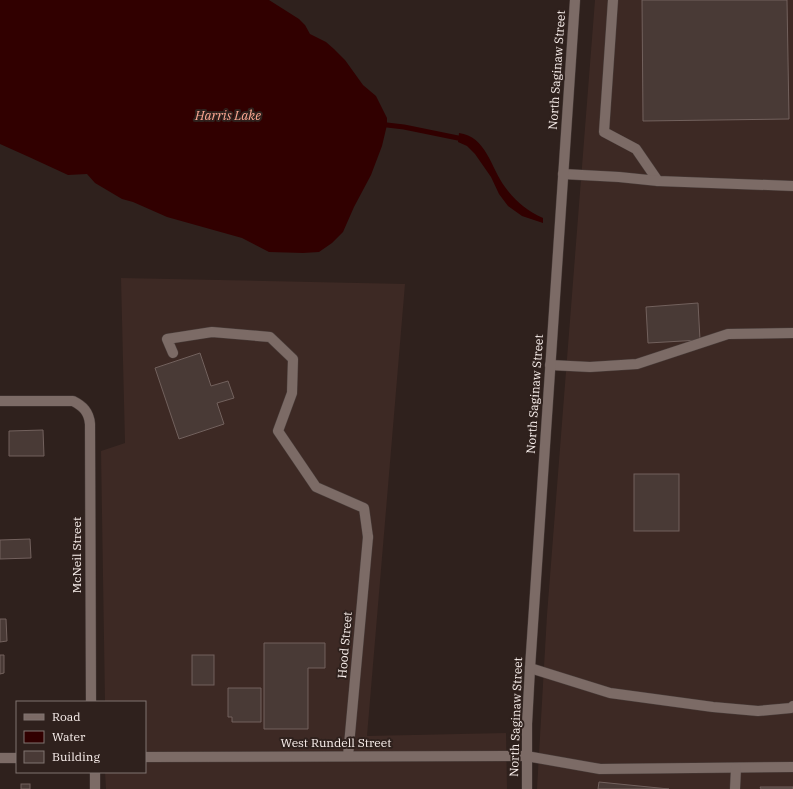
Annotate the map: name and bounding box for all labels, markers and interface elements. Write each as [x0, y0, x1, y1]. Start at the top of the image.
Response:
street label: North Saginaw Street [545, 10, 568, 130]
water label: Harris Lake [194, 107, 261, 124]
street label: North Saginaw Street [523, 334, 546, 454]
street label: McNeil Street [69, 517, 84, 593]
street label: Hood Street [334, 611, 355, 679]
street label: North Saginaw Street [506, 657, 525, 777]
legend [16, 701, 146, 773]
text: Road [52, 709, 81, 724]
text: Water [52, 729, 86, 744]
street label: West Rundell Street [281, 735, 391, 750]
text: Building [52, 749, 100, 764]

